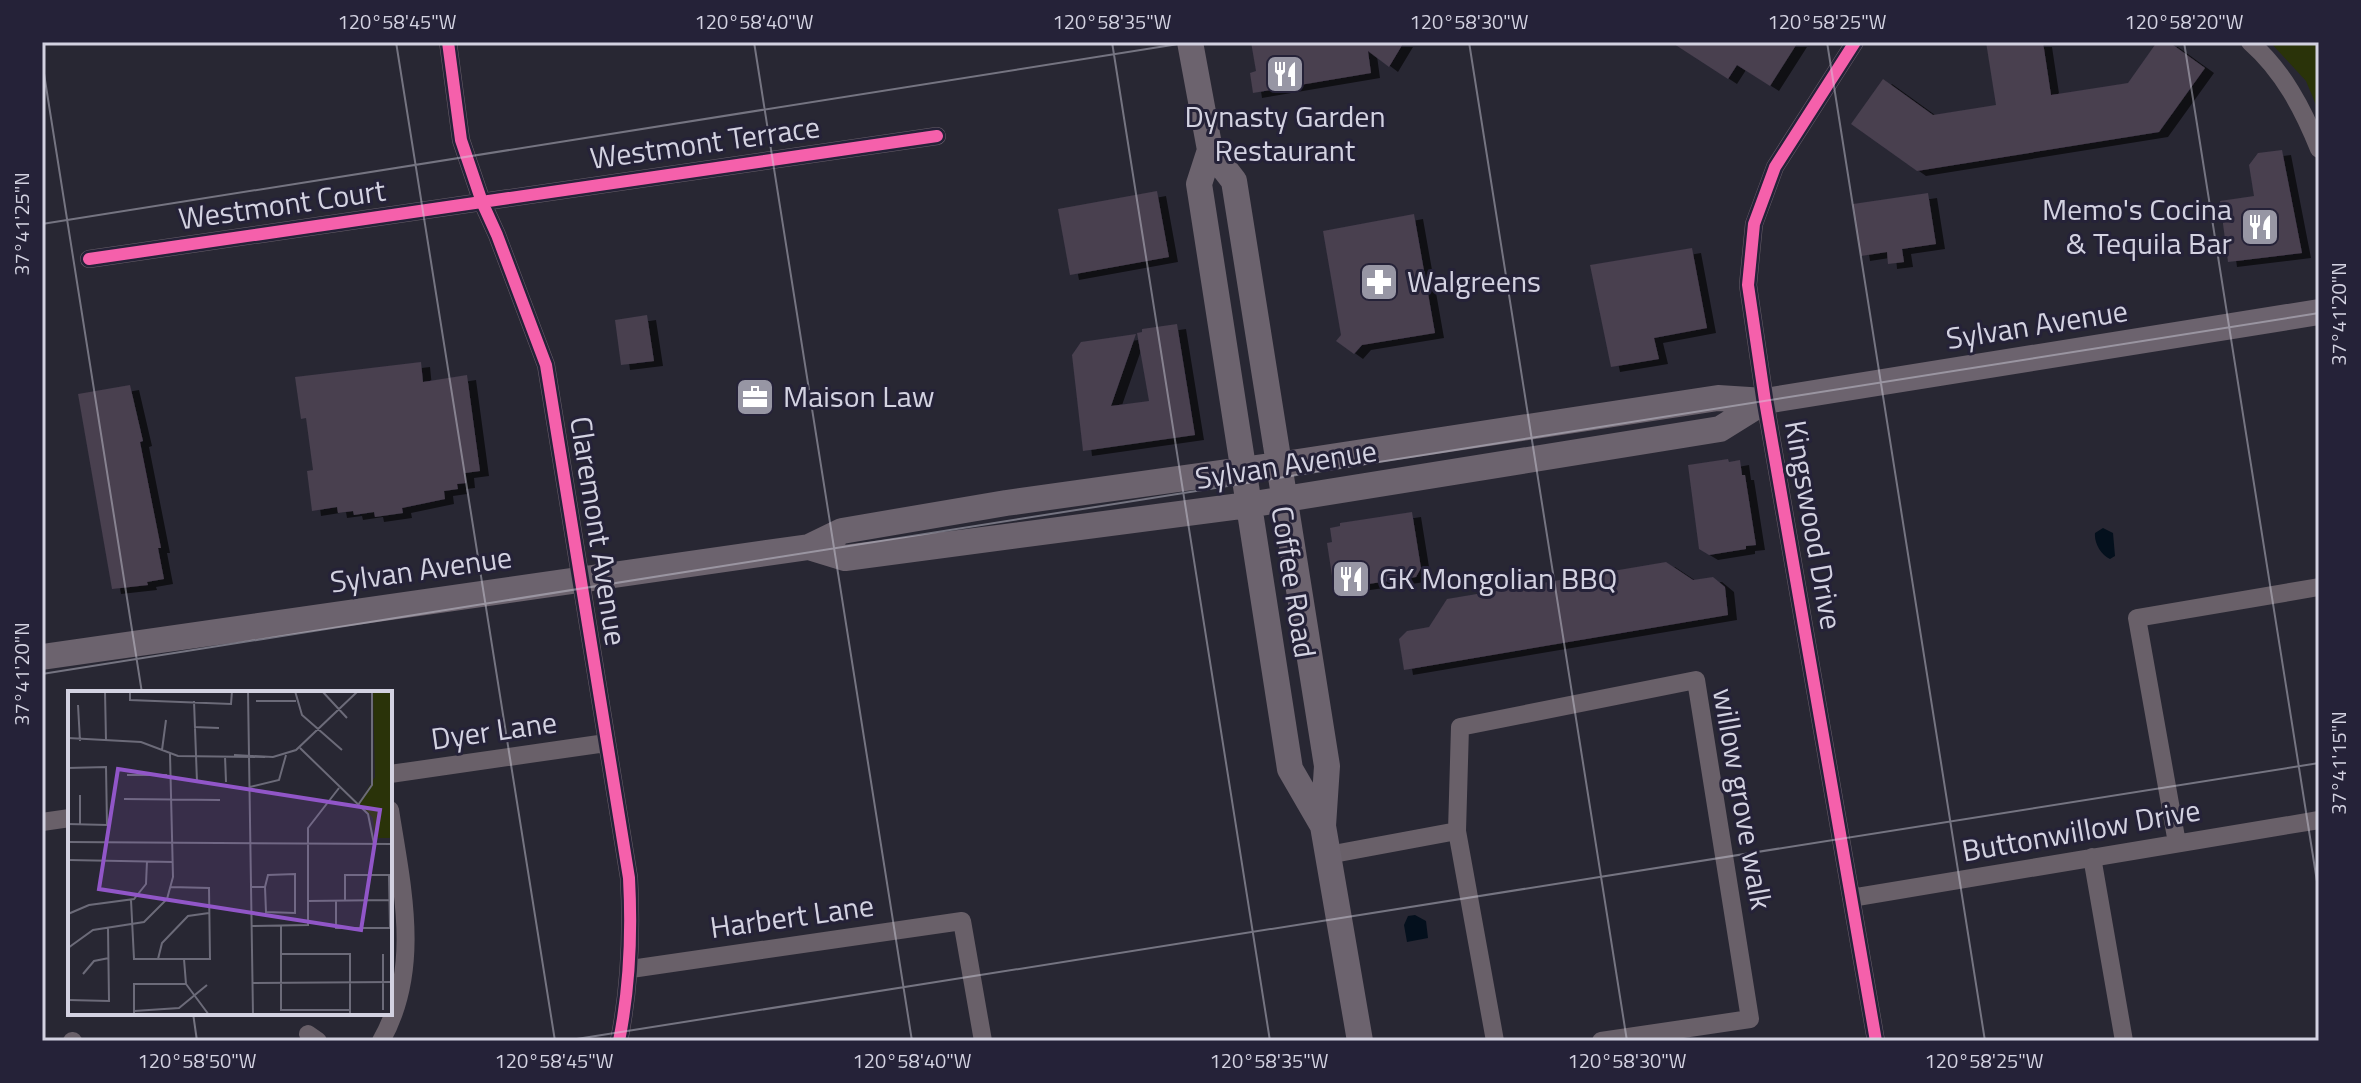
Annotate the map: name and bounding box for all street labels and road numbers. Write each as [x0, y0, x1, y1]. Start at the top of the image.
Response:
street label: Westmont Terrace [587, 103, 823, 181]
street label: Westmont Court [175, 167, 389, 241]
street label: Sylvan Avenue [1943, 287, 2131, 361]
street label: Claremont Avenue [558, 413, 640, 649]
street label: Kingswood Drive [1773, 417, 1855, 633]
street label: Sylvan Avenue [1192, 427, 1380, 501]
street label: Coffee Road [1259, 503, 1329, 661]
street label: Sylvan Avenue [327, 533, 515, 605]
street label: willow grove walk [1701, 684, 1785, 913]
street label: Dyer Lane [428, 698, 560, 762]
street label: Buttonwillow Drive [1958, 786, 2204, 874]
street label: Harbert Lane [707, 882, 877, 950]

